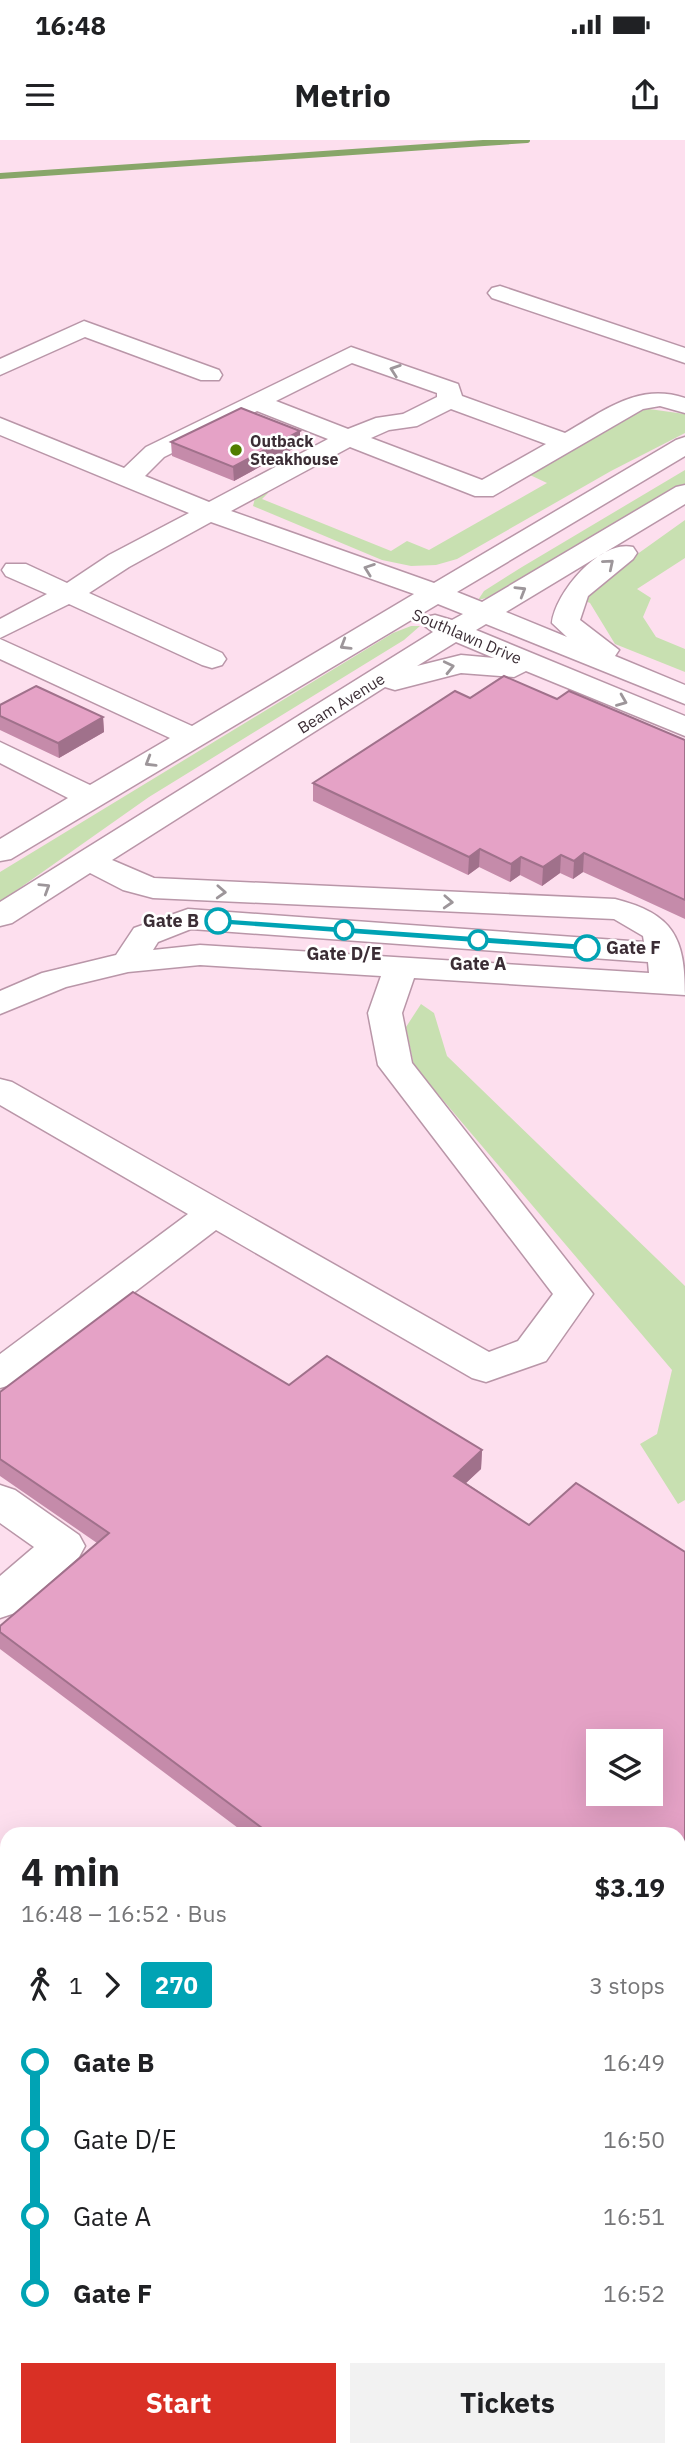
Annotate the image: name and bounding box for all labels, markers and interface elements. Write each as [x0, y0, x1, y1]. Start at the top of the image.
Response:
text: 16:48 [35, 8, 106, 42]
text: Metrio [294, 74, 391, 116]
icon: menu [21, 76, 59, 114]
icon: share [626, 76, 664, 114]
one-way arrow [389, 364, 402, 378]
place label: Outback Steakhouse [250, 431, 338, 469]
marker: Outback Steakhouse [228, 442, 244, 458]
one-way arrow [602, 559, 614, 572]
one-way arrow [364, 563, 376, 577]
one-way arrow [513, 586, 526, 599]
street label: Southlawn Drive [409, 604, 525, 668]
one-way arrow [340, 637, 353, 650]
one-way arrow [443, 661, 455, 676]
street label: Beam Avenue [294, 668, 388, 738]
one-way arrow [615, 693, 628, 707]
one-way arrow [145, 754, 158, 767]
one-way arrow [37, 884, 50, 897]
one-way arrow [216, 884, 227, 899]
one-way arrow [443, 894, 454, 909]
marker: Gate B [205, 908, 231, 934]
place label: Gate B [143, 909, 199, 932]
marker: Gate D/E [334, 920, 354, 940]
marker: Gate A [468, 930, 488, 950]
marker: Gate F [574, 935, 600, 961]
place label: Gate F [606, 936, 661, 959]
place label: Gate D/E [306, 942, 382, 965]
place label: Gate A [450, 952, 506, 975]
map controls [586, 1729, 663, 1806]
button: layers [586, 1729, 663, 1806]
text: 4 min [21, 1847, 120, 1896]
text: $3.19 [595, 1870, 665, 1904]
text: 16:48 – 16:52 · Bus [21, 1898, 227, 1928]
icon: walk [21, 1966, 59, 2004]
icon: forward [93, 1966, 131, 2004]
text: 270 [155, 1969, 198, 2001]
text: 1 [69, 1970, 83, 2000]
text: 3 stops [589, 1970, 665, 2000]
text: Gate B [73, 2045, 154, 2079]
text: 16:49 [603, 2047, 665, 2077]
text: Gate D/E [73, 2122, 177, 2156]
text: 16:50 [603, 2124, 665, 2154]
text: Gate A [73, 2199, 151, 2233]
text: 16:51 [603, 2201, 665, 2231]
text: Gate F [73, 2276, 152, 2310]
text: 16:52 [603, 2278, 665, 2308]
button: Start [21, 2363, 336, 2443]
button: Tickets [350, 2363, 665, 2443]

